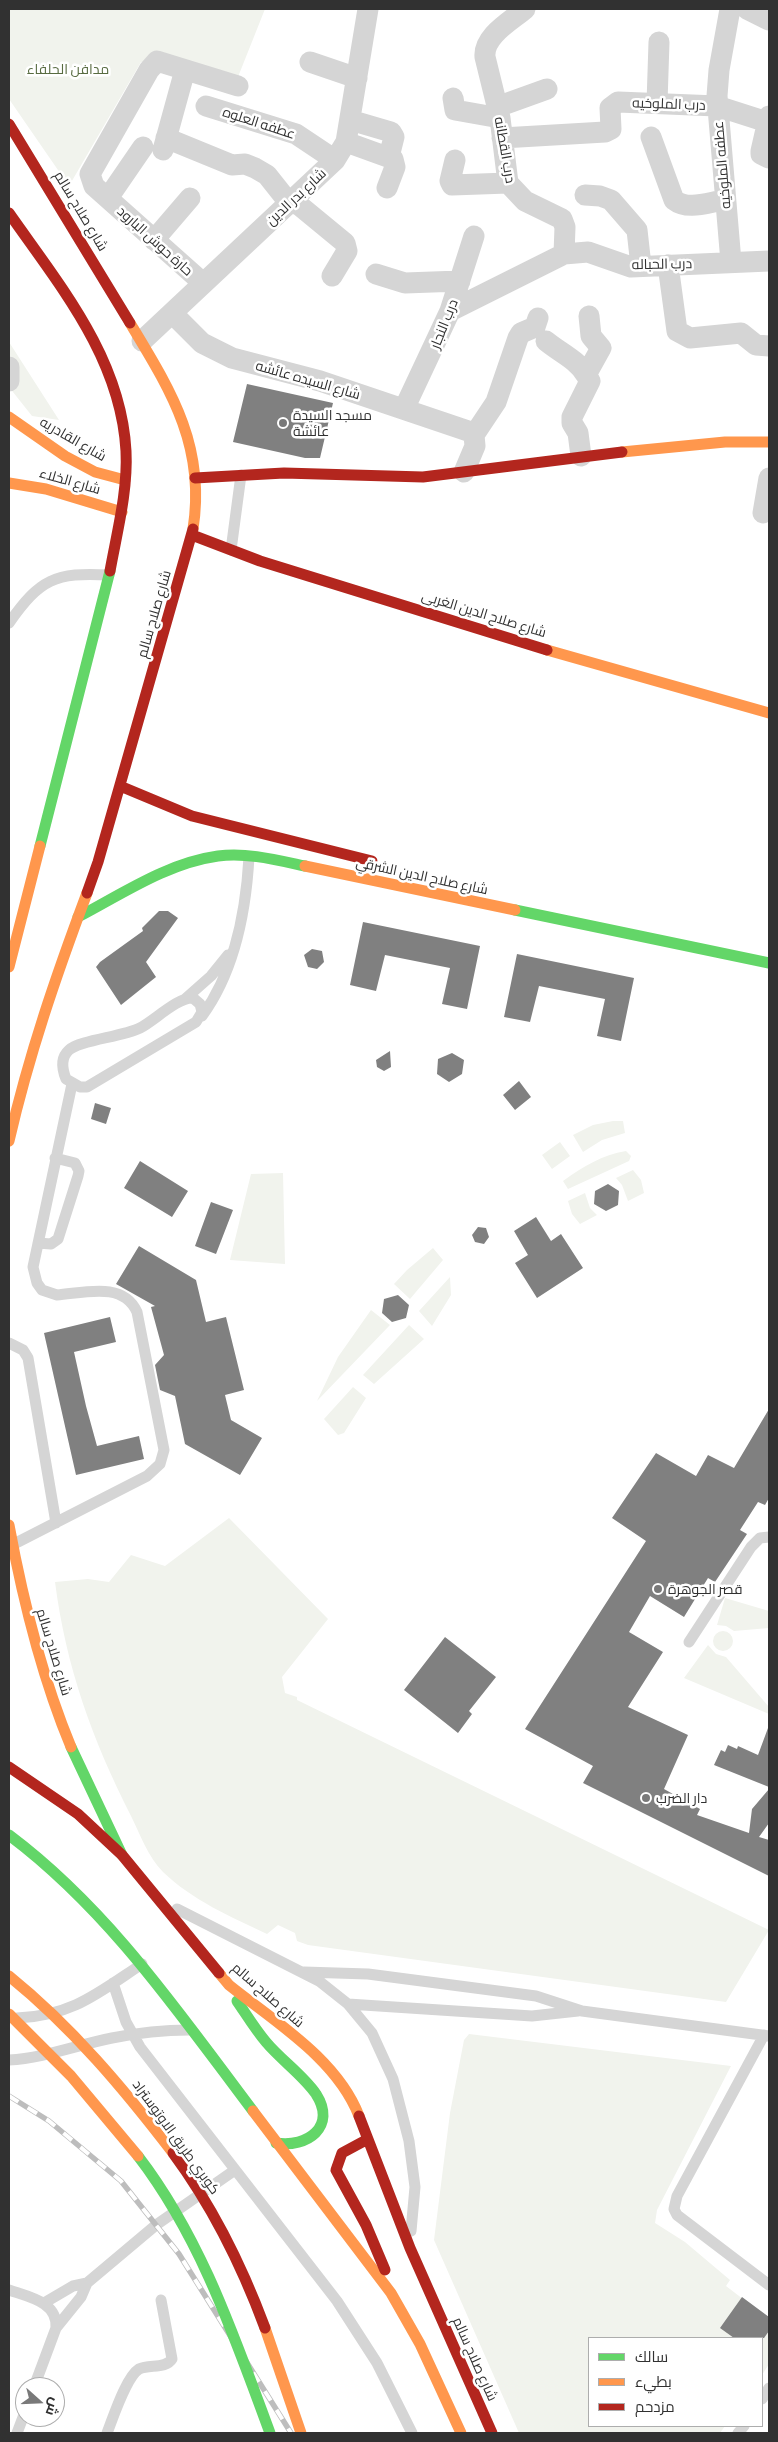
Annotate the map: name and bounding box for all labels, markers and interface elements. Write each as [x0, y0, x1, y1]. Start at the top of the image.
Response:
park label: مدافن الحلفاء [27, 61, 109, 77]
street label: درب الملوخيه [632, 94, 706, 114]
street label: عطفه العلوه [220, 103, 298, 143]
street label: درب القطانه [491, 115, 519, 185]
street label: عطفه الملوخيه [710, 120, 734, 210]
street label: شارع بدر الدين [262, 165, 330, 229]
street label: شارع صلاح سالم [51, 168, 111, 254]
street label: حارة حوش البارود [114, 203, 196, 279]
street label: درب الحباله [632, 255, 692, 273]
street label: درب النجار [426, 297, 462, 351]
street label: شارع السيده عائشه [254, 357, 362, 403]
place label: مسجد السيدة عائشة [293, 407, 372, 440]
street label: شارع القادريه [37, 413, 109, 465]
marker: مسجد السيدة عائشة [277, 417, 289, 429]
street label: شارع الخلاء [37, 464, 103, 498]
street label: شارع صلاح سالم [133, 568, 175, 660]
street label: شارع صلاح الدين الغربى [420, 587, 548, 641]
street label: شارع صلاح الدين الشرقي [354, 854, 490, 898]
place label: قصر الجوهرة [668, 1581, 743, 1597]
marker: قصر الجوهرة [652, 1583, 664, 1595]
street label: شارع صلاح سالم [33, 1606, 75, 1698]
place label: دار الضرب [656, 1790, 707, 1806]
marker: دار الضرب [640, 1792, 652, 1804]
street label: شارع صلاح سالم [228, 1959, 308, 2031]
street label: كوبري طريق الاوتوستراد [129, 2077, 223, 2197]
street label: شارع صلاح سالم [449, 2314, 501, 2404]
legend [588, 2337, 763, 2427]
text: سالك [635, 2347, 668, 2365]
text: بطيء [635, 2372, 672, 2390]
north arrow [15, 2377, 65, 2427]
text: ش [43, 2396, 65, 2418]
text: مزدحم [635, 2397, 675, 2415]

